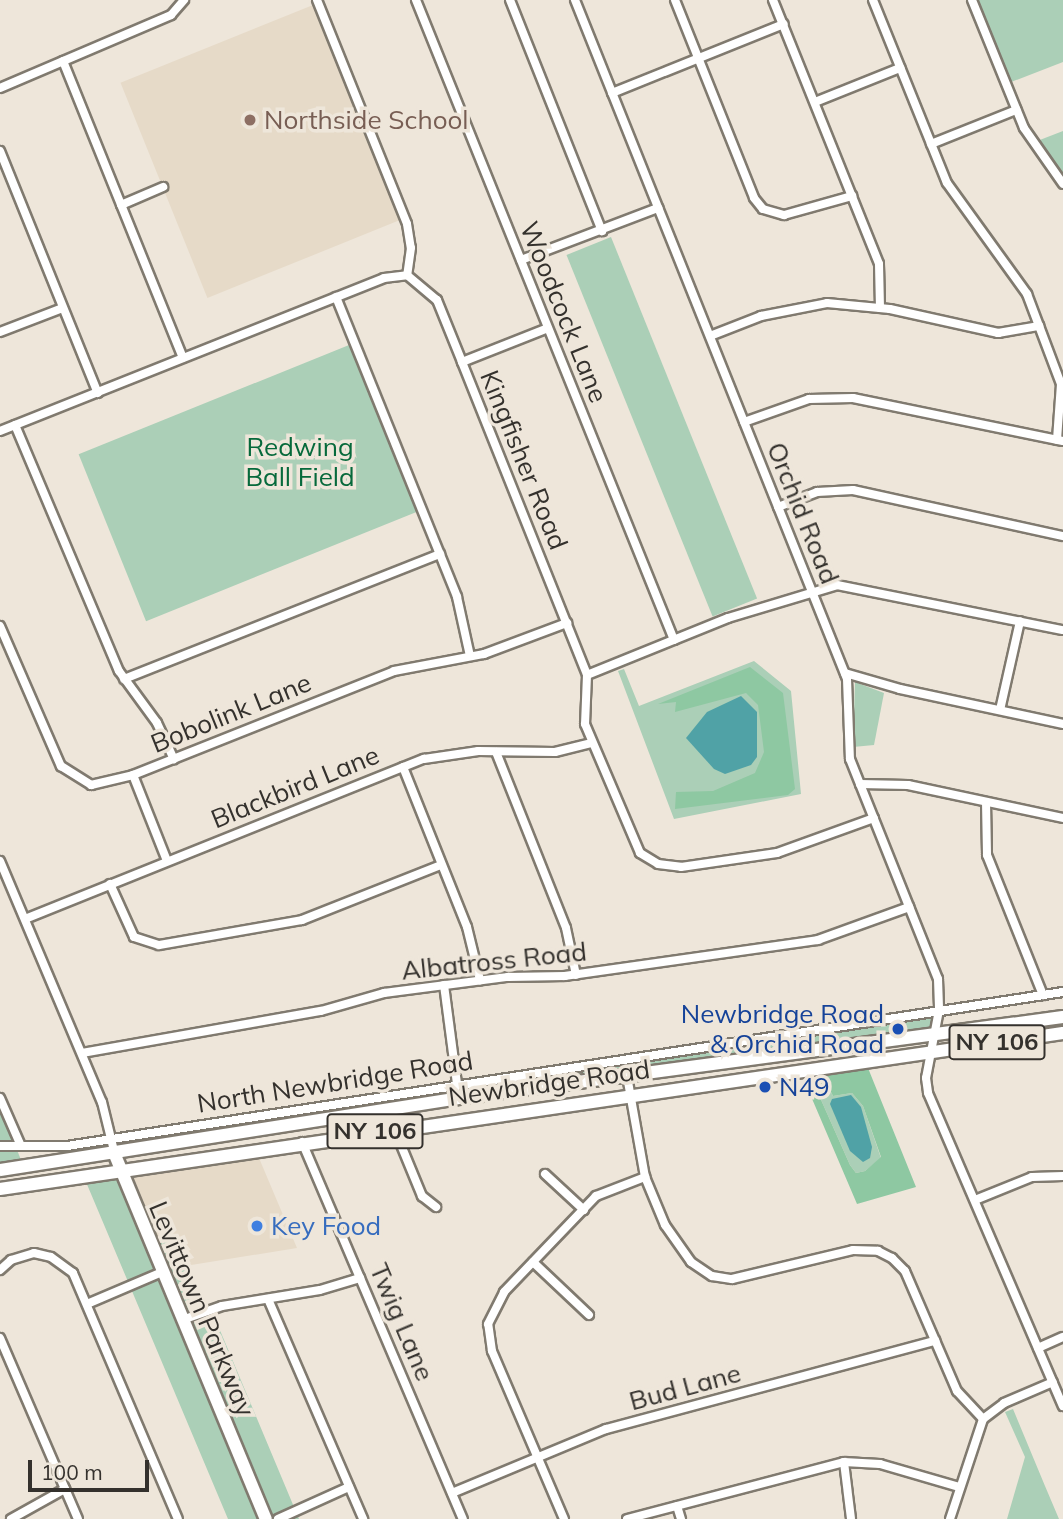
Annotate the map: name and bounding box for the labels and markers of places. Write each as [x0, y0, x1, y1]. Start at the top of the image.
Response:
place label: Northside School [264, 104, 469, 136]
marker: Northside School [242, 112, 258, 128]
place label: Newbridge Road & Orchid Road [681, 998, 884, 1060]
marker: Newbridge Road & Orchid Road [890, 1021, 906, 1037]
place label: N49 [779, 1071, 830, 1103]
marker: N49 [757, 1079, 773, 1095]
place label: Key Food [271, 1210, 381, 1242]
marker: Key Food [249, 1218, 265, 1234]

